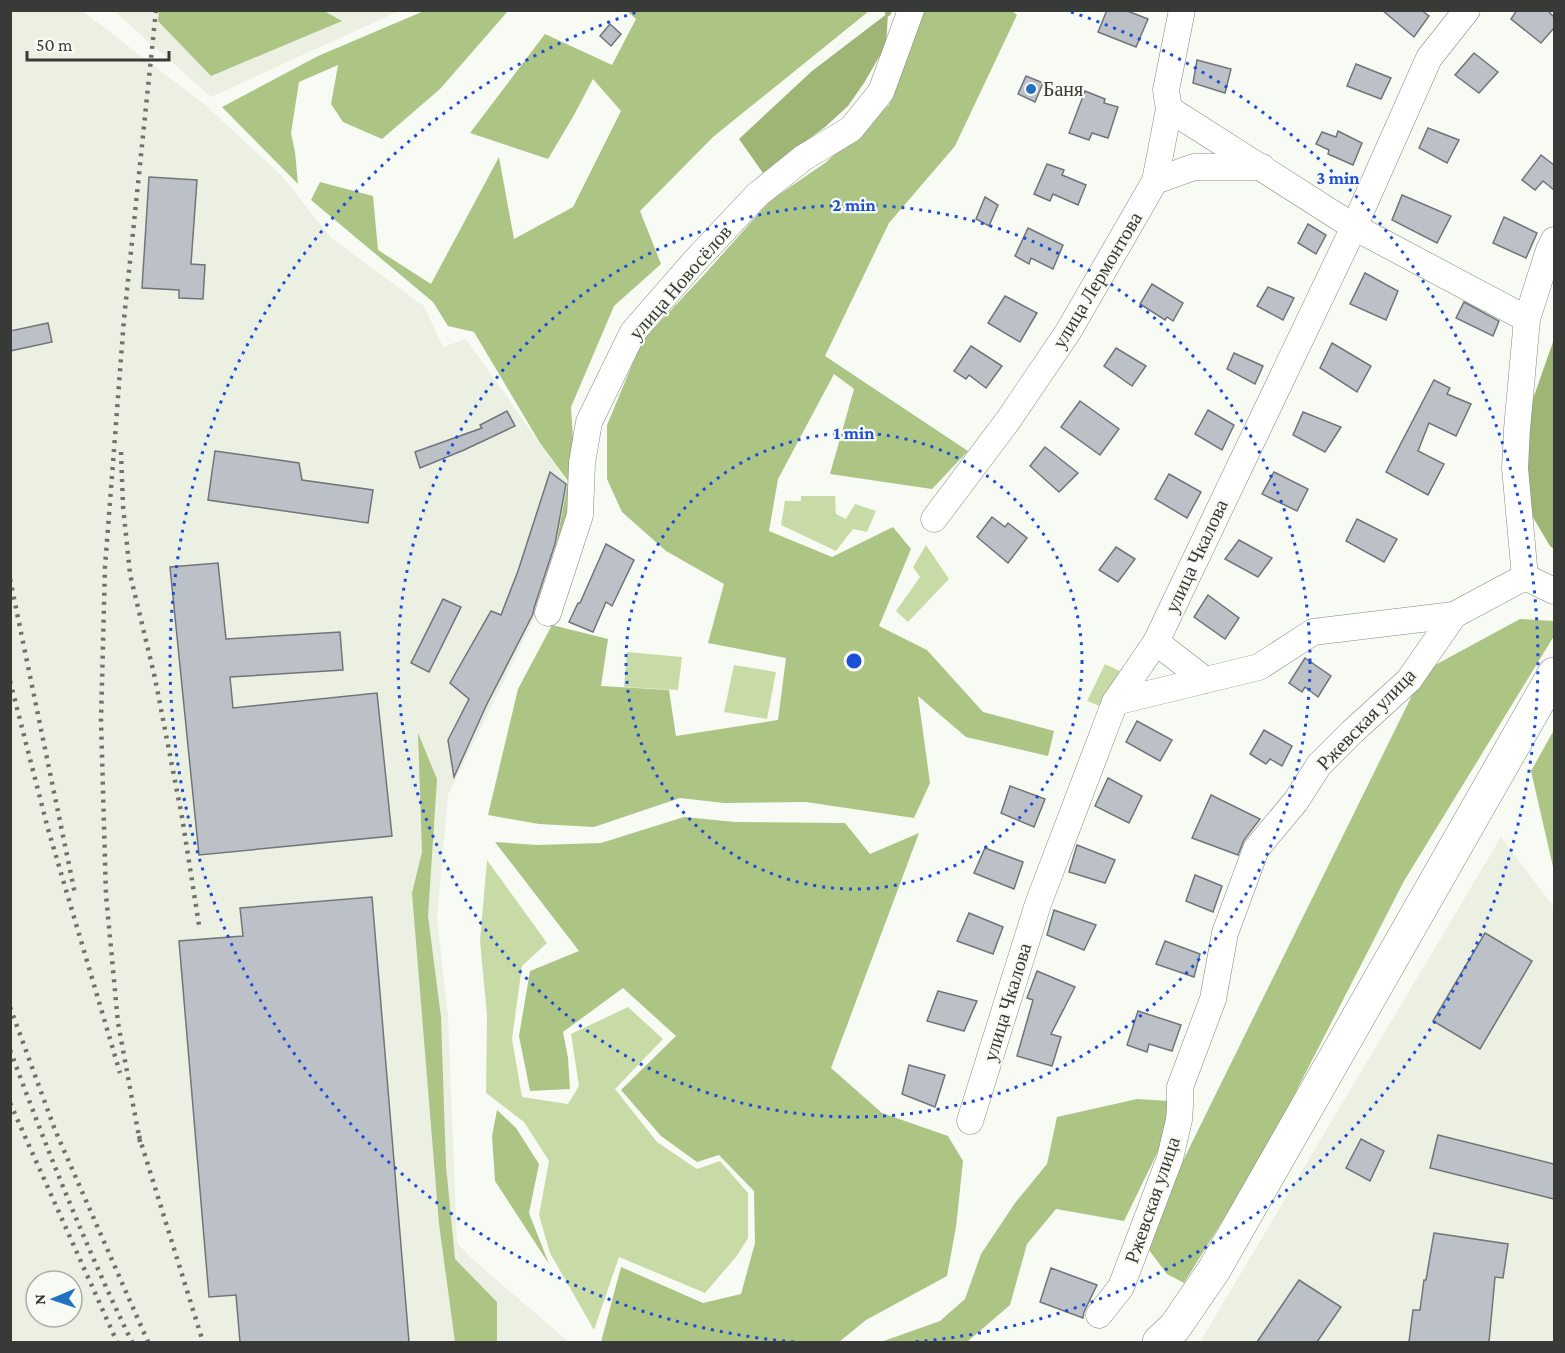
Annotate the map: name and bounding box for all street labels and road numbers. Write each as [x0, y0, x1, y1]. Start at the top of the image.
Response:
street label: улица Лермонтова [1048, 208, 1147, 353]
street label: улица Новосёлов [624, 220, 736, 344]
street label: улица Чкалова [1160, 496, 1233, 617]
street label: Ржевская улица [1312, 664, 1421, 775]
street label: улица Чкалова [979, 940, 1036, 1064]
street label: Ржевская улица [1120, 1134, 1185, 1266]

